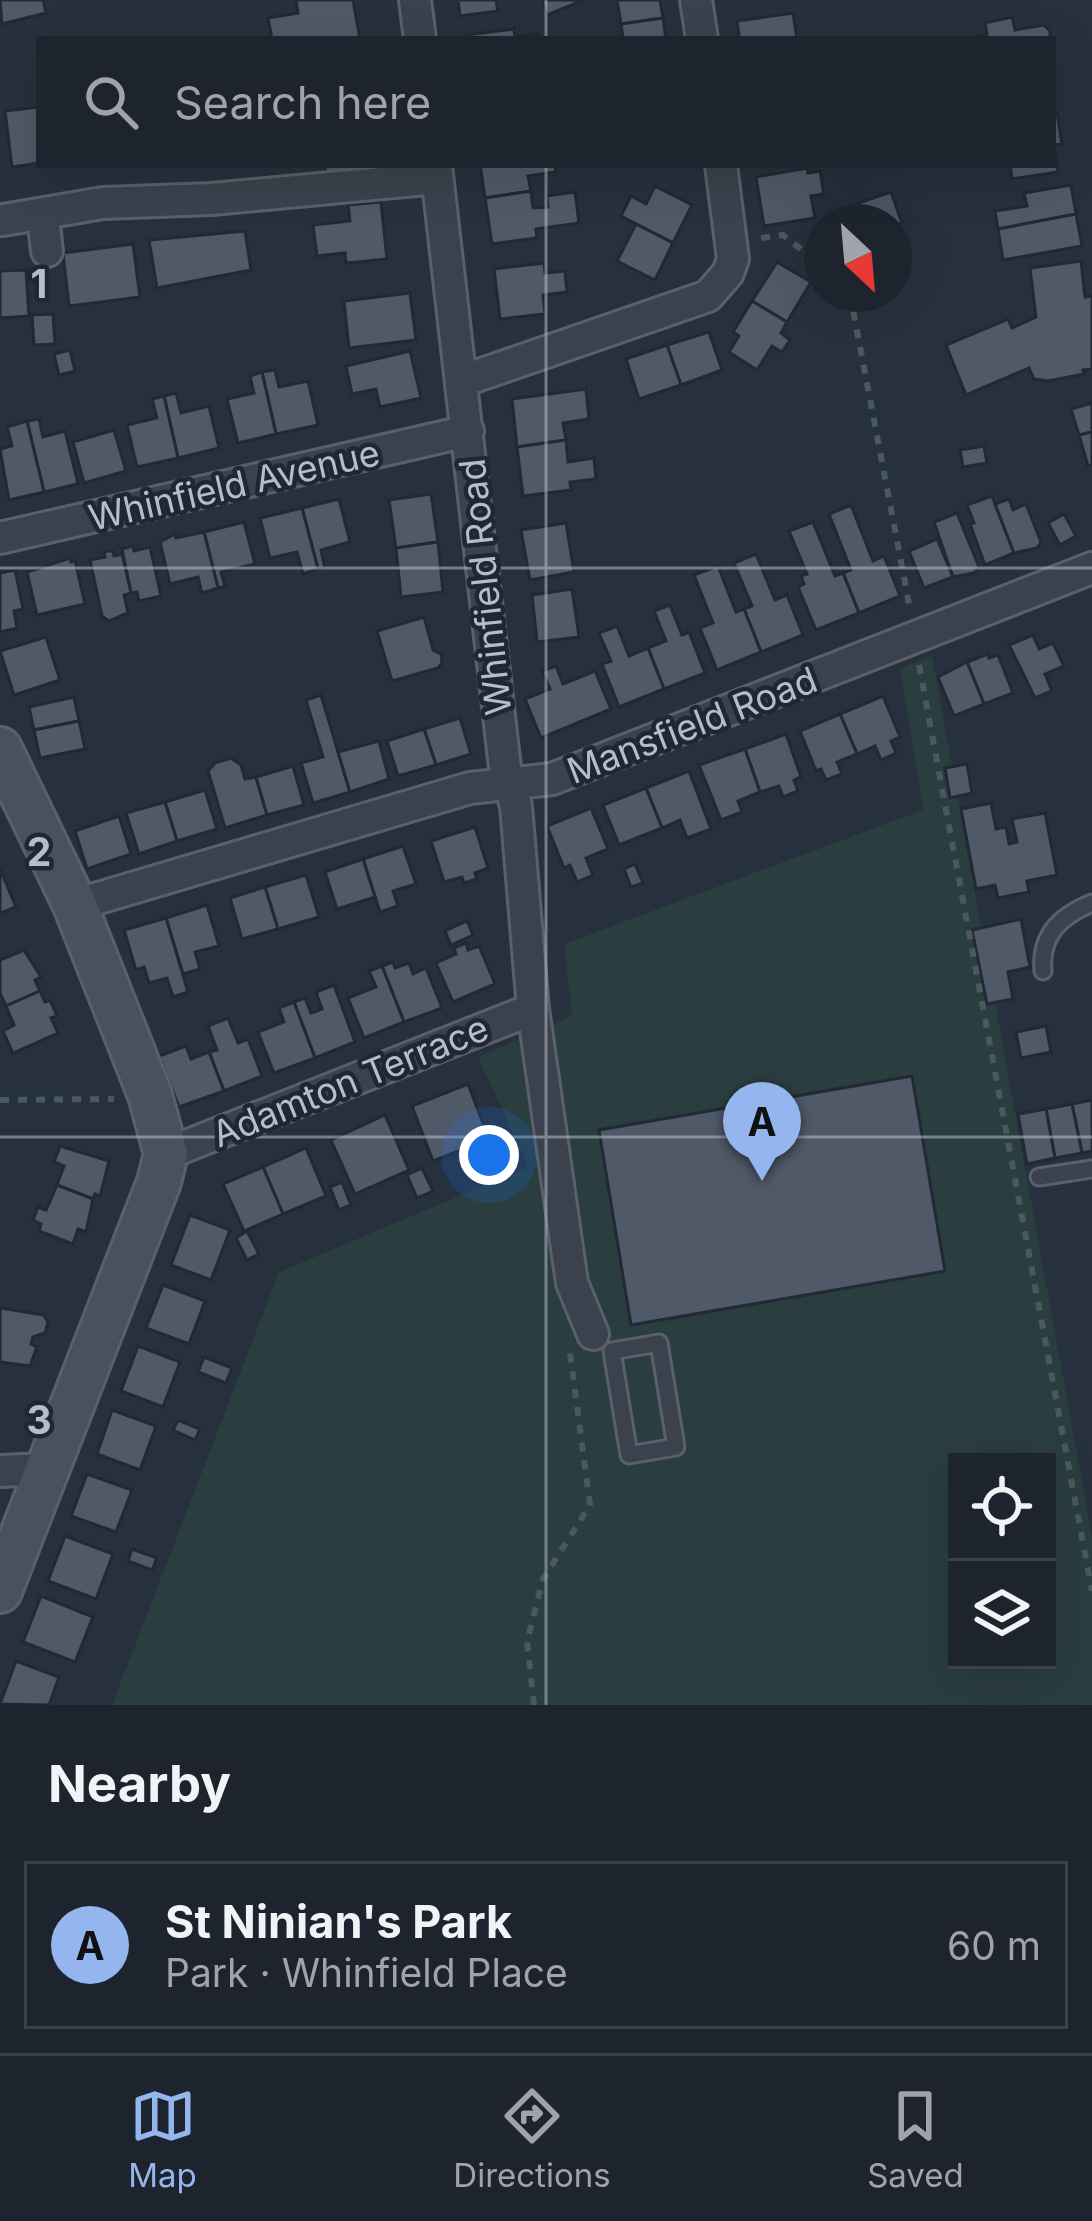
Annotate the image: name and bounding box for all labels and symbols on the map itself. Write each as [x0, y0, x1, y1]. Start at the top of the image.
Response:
north arrow [804, 204, 912, 312]
text: 1 [31, 260, 47, 307]
street label: Whinfield Avenue [84, 430, 384, 540]
street label: Whinfield Road [450, 457, 520, 717]
street label: Mansfield Road [561, 657, 823, 793]
text: 2 [27, 828, 51, 875]
street label: Adamton Terrace [206, 1006, 494, 1156]
pin: A [723, 1082, 801, 1181]
your location [459, 1125, 519, 1185]
text: 3 [26, 1396, 52, 1443]

